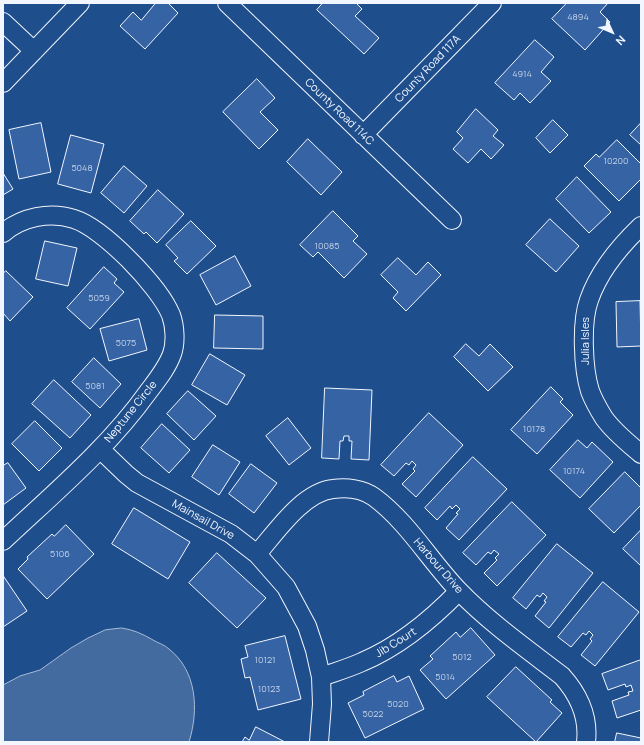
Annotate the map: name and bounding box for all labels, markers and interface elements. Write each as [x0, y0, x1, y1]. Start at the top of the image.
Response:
house number: 4894 [567, 12, 589, 22]
north arrow [592, 12, 632, 52]
street label: County Road 117A [392, 33, 464, 105]
text: N [613, 33, 629, 49]
house number: 4914 [512, 69, 532, 79]
street label: County Road 114C [302, 76, 376, 148]
house number: 10200 [603, 156, 629, 166]
house number: 5048 [71, 163, 93, 173]
house number: 10085 [315, 241, 339, 251]
house number: 5059 [88, 293, 110, 303]
street label: Julia Isles [579, 317, 593, 365]
house number: 5075 [116, 338, 136, 348]
street label: Neptune Circle [102, 378, 160, 446]
house number: 5081 [85, 381, 105, 391]
house number: 10178 [523, 424, 545, 434]
house number: 10174 [563, 466, 585, 476]
street label: Mainsail Drive [169, 497, 237, 543]
street label: Harbour Drive [410, 536, 466, 596]
house number: 5106 [50, 549, 70, 559]
street label: Jib Court [373, 625, 419, 661]
house number: 5012 [452, 652, 472, 662]
house number: 10121 [254, 655, 276, 665]
house number: 5014 [435, 672, 455, 682]
house number: 10123 [258, 684, 280, 694]
house number: 5020 [387, 699, 409, 709]
house number: 5022 [363, 709, 383, 719]

